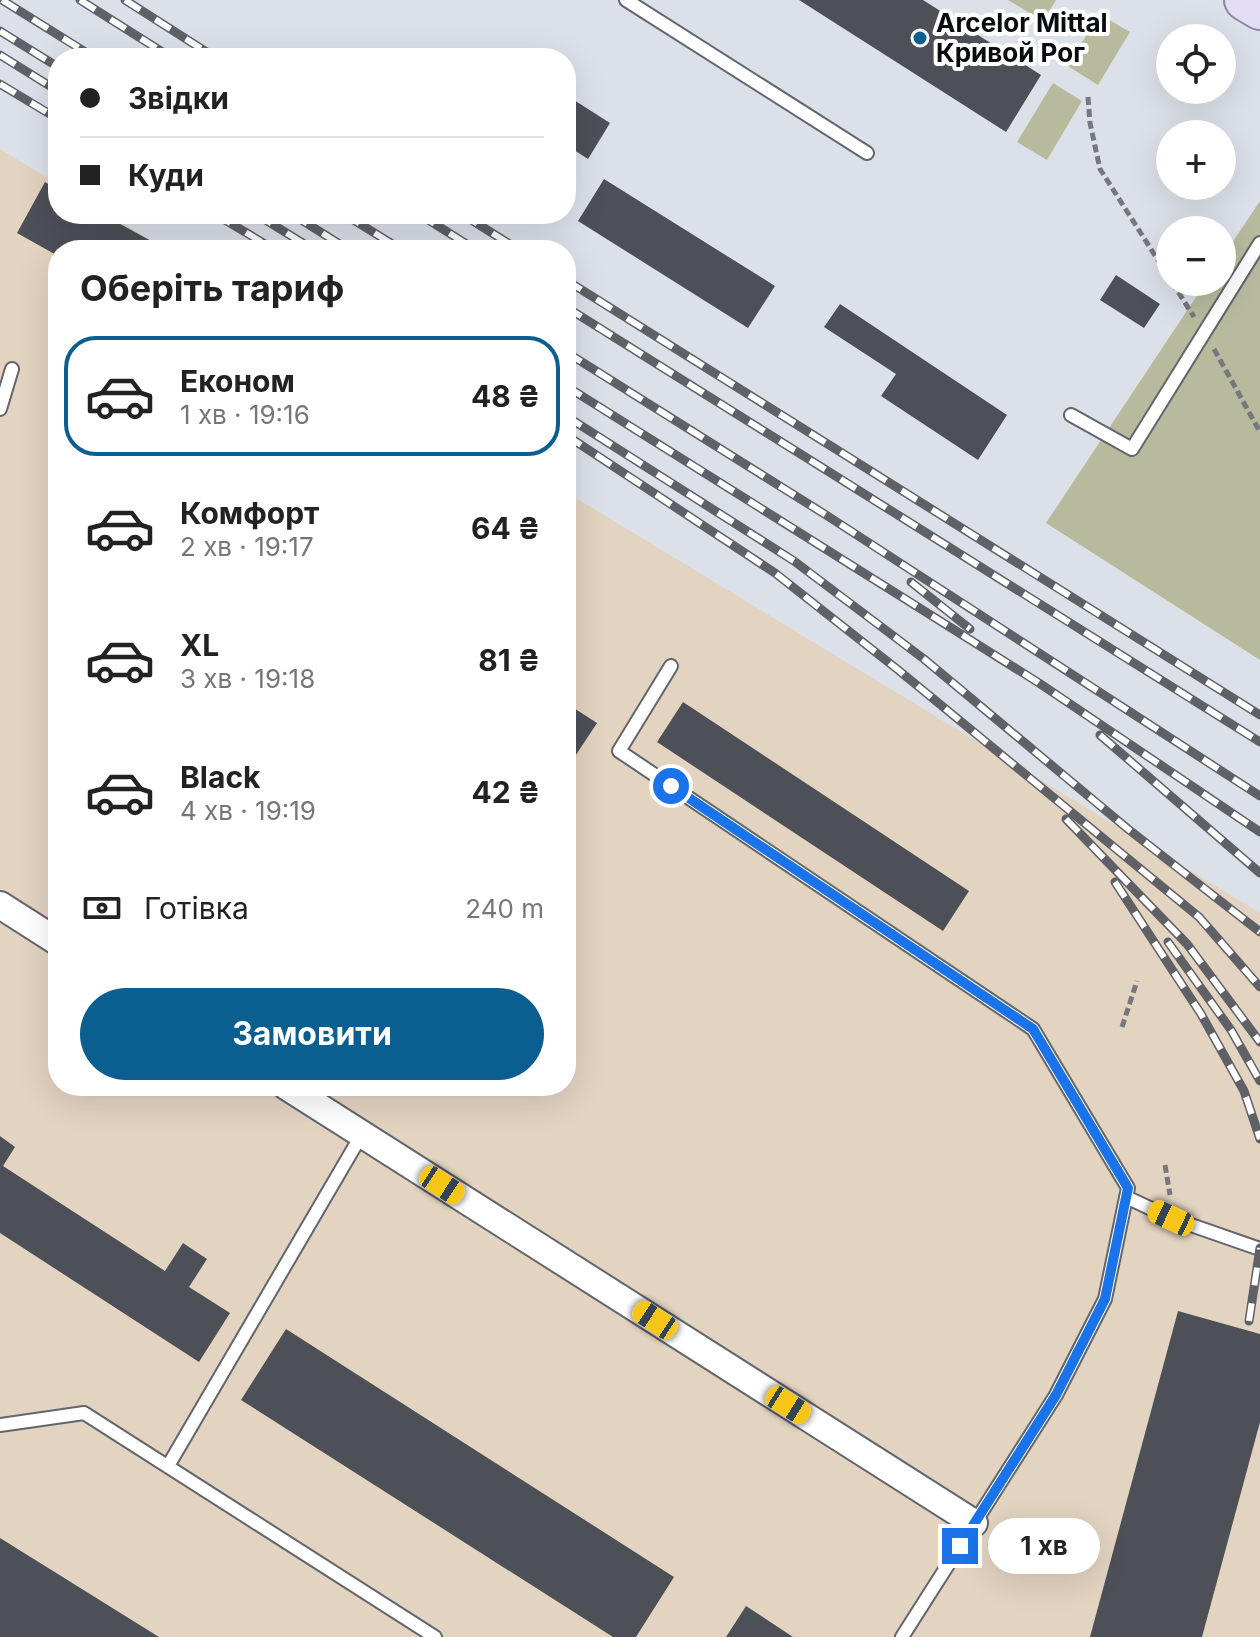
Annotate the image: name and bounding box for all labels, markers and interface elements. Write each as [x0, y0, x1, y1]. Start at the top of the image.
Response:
place label: Arcelor Mittal Кривой Рог [936, 7, 1108, 68]
map controls [1156, 24, 1236, 296]
button: locate [1156, 24, 1236, 104]
marker: Arcelor Mittal Кривой Рог [911, 29, 929, 47]
text: Звідки [128, 80, 229, 116]
button: + [1156, 120, 1236, 200]
text: Куди [128, 157, 204, 193]
button: − [1156, 216, 1236, 296]
text: Оберіть тариф [80, 266, 344, 310]
icon: car [84, 360, 156, 432]
text: Економ [180, 363, 295, 399]
text: 48 ₴ [471, 378, 540, 414]
text: 1 хв · 19:16 [180, 399, 310, 430]
icon: car [84, 492, 156, 564]
text: Комфорт [180, 495, 319, 531]
text: 64 ₴ [471, 510, 540, 546]
text: 2 хв · 19:17 [180, 531, 314, 562]
icon: car [84, 624, 156, 696]
text: XL [180, 627, 219, 663]
text: 81 ₴ [478, 642, 540, 678]
text: 3 хв · 19:18 [180, 663, 315, 694]
icon: car [84, 756, 156, 828]
text: Black [180, 759, 260, 795]
route start [653, 768, 689, 804]
text: 42 ₴ [472, 774, 540, 810]
text: 4 хв · 19:19 [180, 795, 316, 826]
icon: cash [80, 886, 124, 930]
text: Готівка [144, 890, 249, 926]
text: 240 m [465, 893, 544, 924]
button: Замовити [80, 988, 544, 1080]
car [415, 1162, 469, 1208]
car [1144, 1197, 1198, 1239]
car [628, 1297, 682, 1343]
car [761, 1382, 815, 1428]
callout: 1 хв [988, 1518, 1100, 1574]
route end [942, 1528, 978, 1564]
text: 1 хв [1020, 1530, 1068, 1561]

